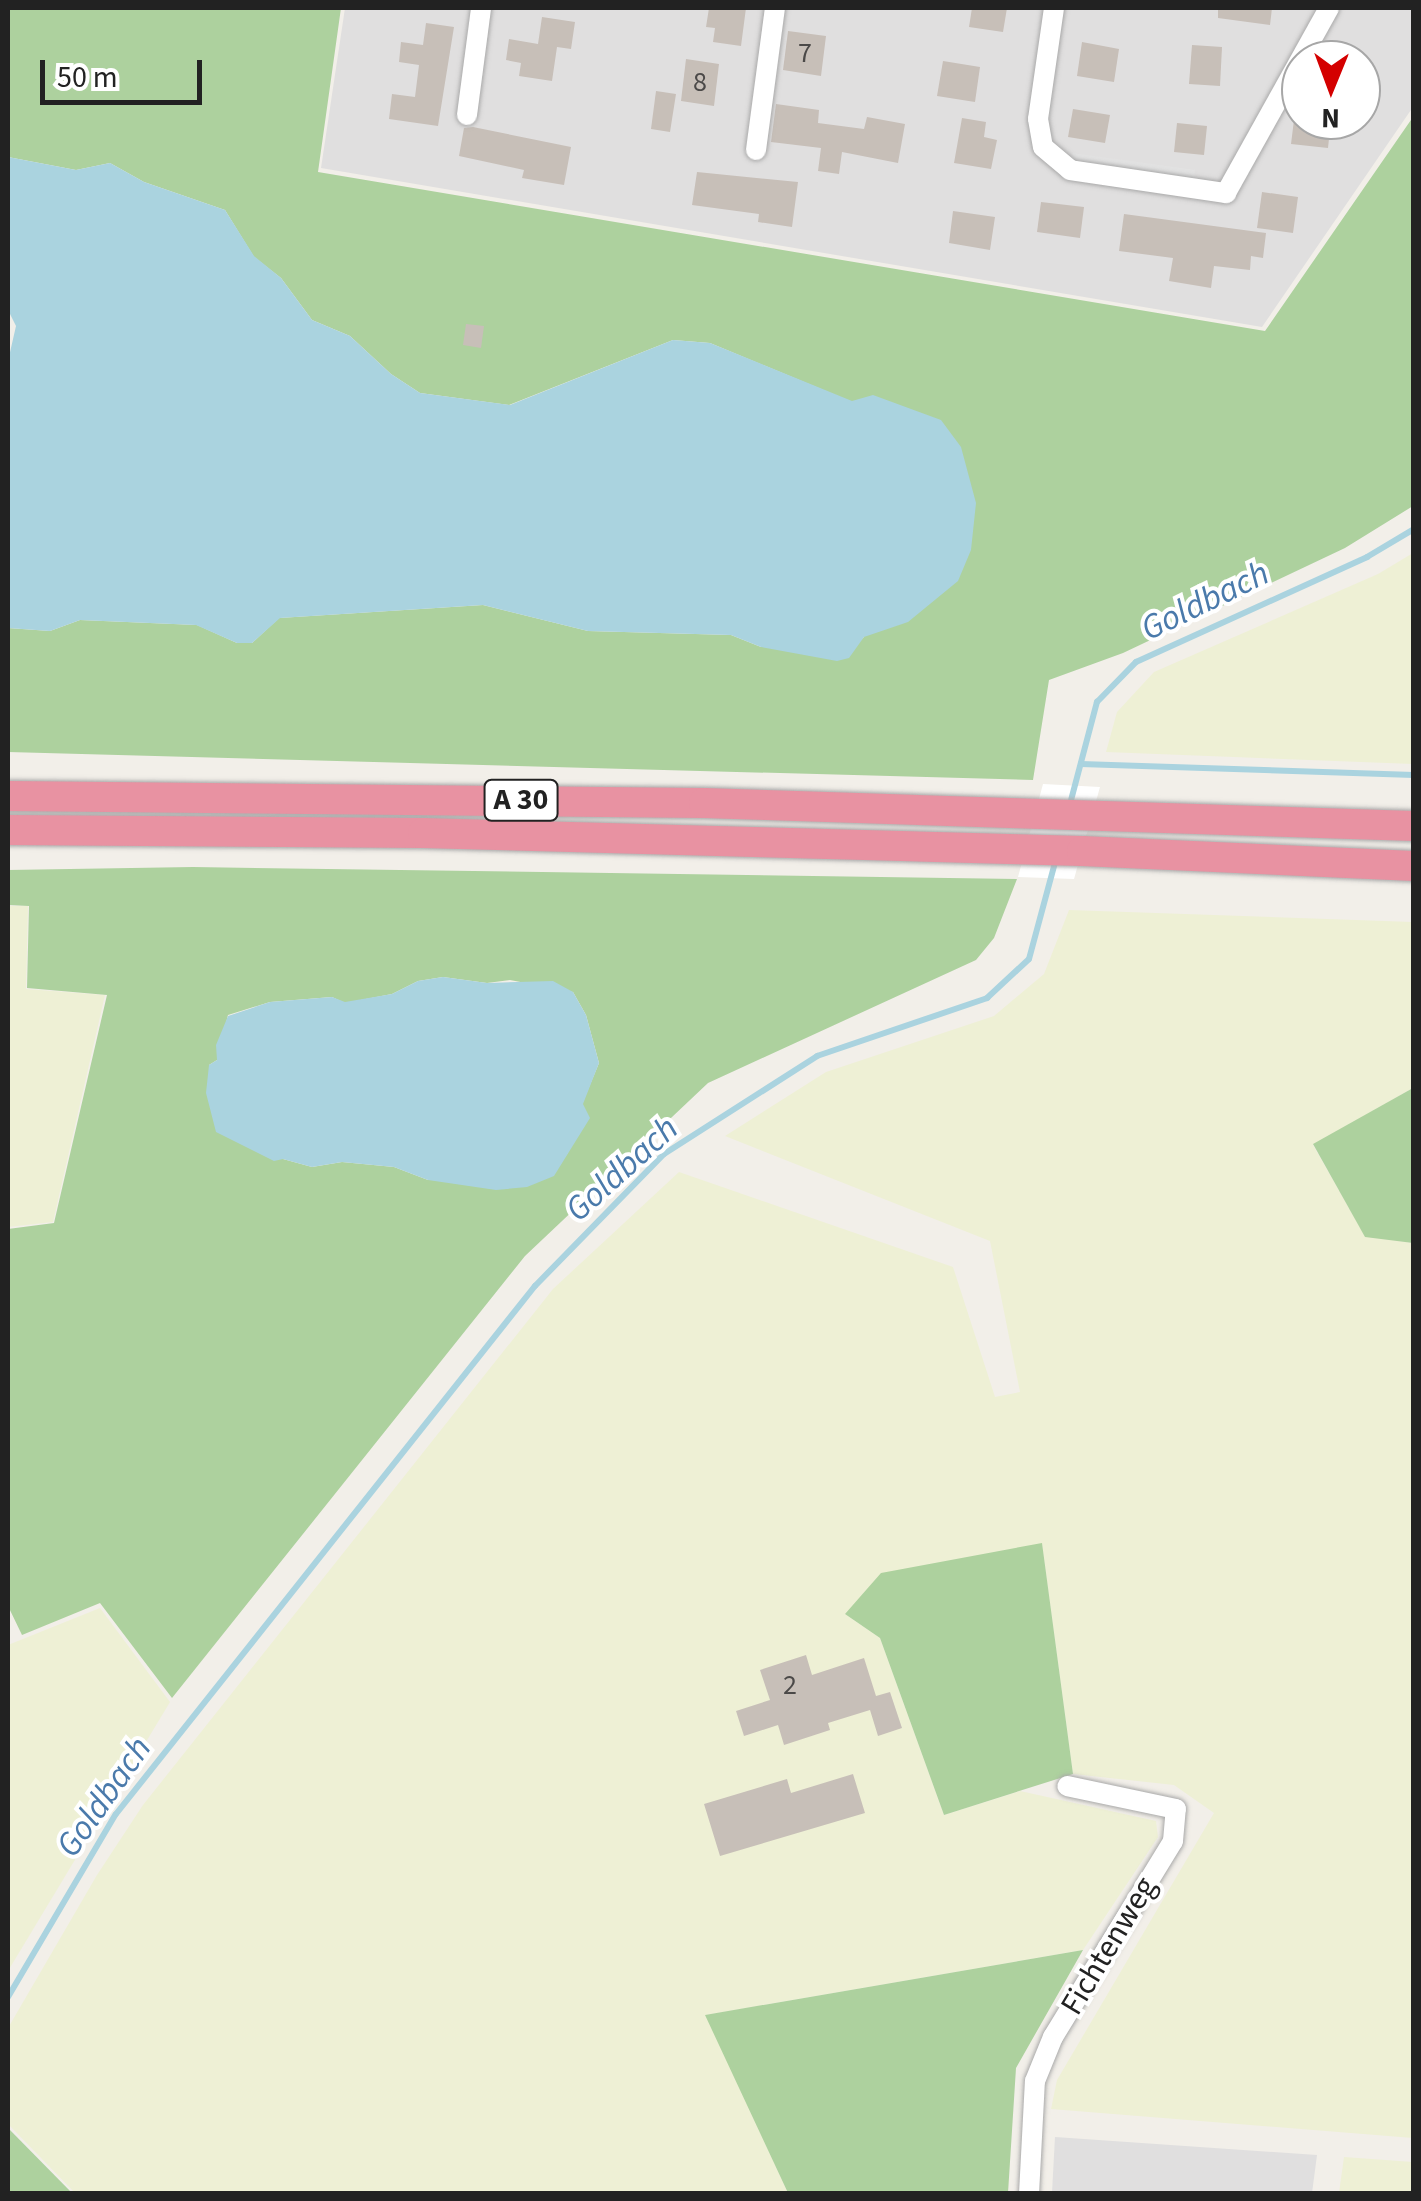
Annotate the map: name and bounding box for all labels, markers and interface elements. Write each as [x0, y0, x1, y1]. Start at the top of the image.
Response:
house number: 7 [798, 36, 812, 70]
scale bar [45, 40, 208, 102]
north arrow [1281, 40, 1381, 140]
text: 50 m [57, 56, 118, 99]
house number: 8 [693, 65, 707, 99]
text: N [1321, 98, 1340, 138]
water label: Goldbach [1134, 552, 1276, 650]
road number: A 30 [484, 775, 558, 825]
water label: Goldbach [557, 1108, 687, 1230]
house number: 2 [783, 1668, 797, 1702]
water label: Goldbach [48, 1729, 160, 1865]
street label: Fichtenweg [1053, 1870, 1165, 2022]

